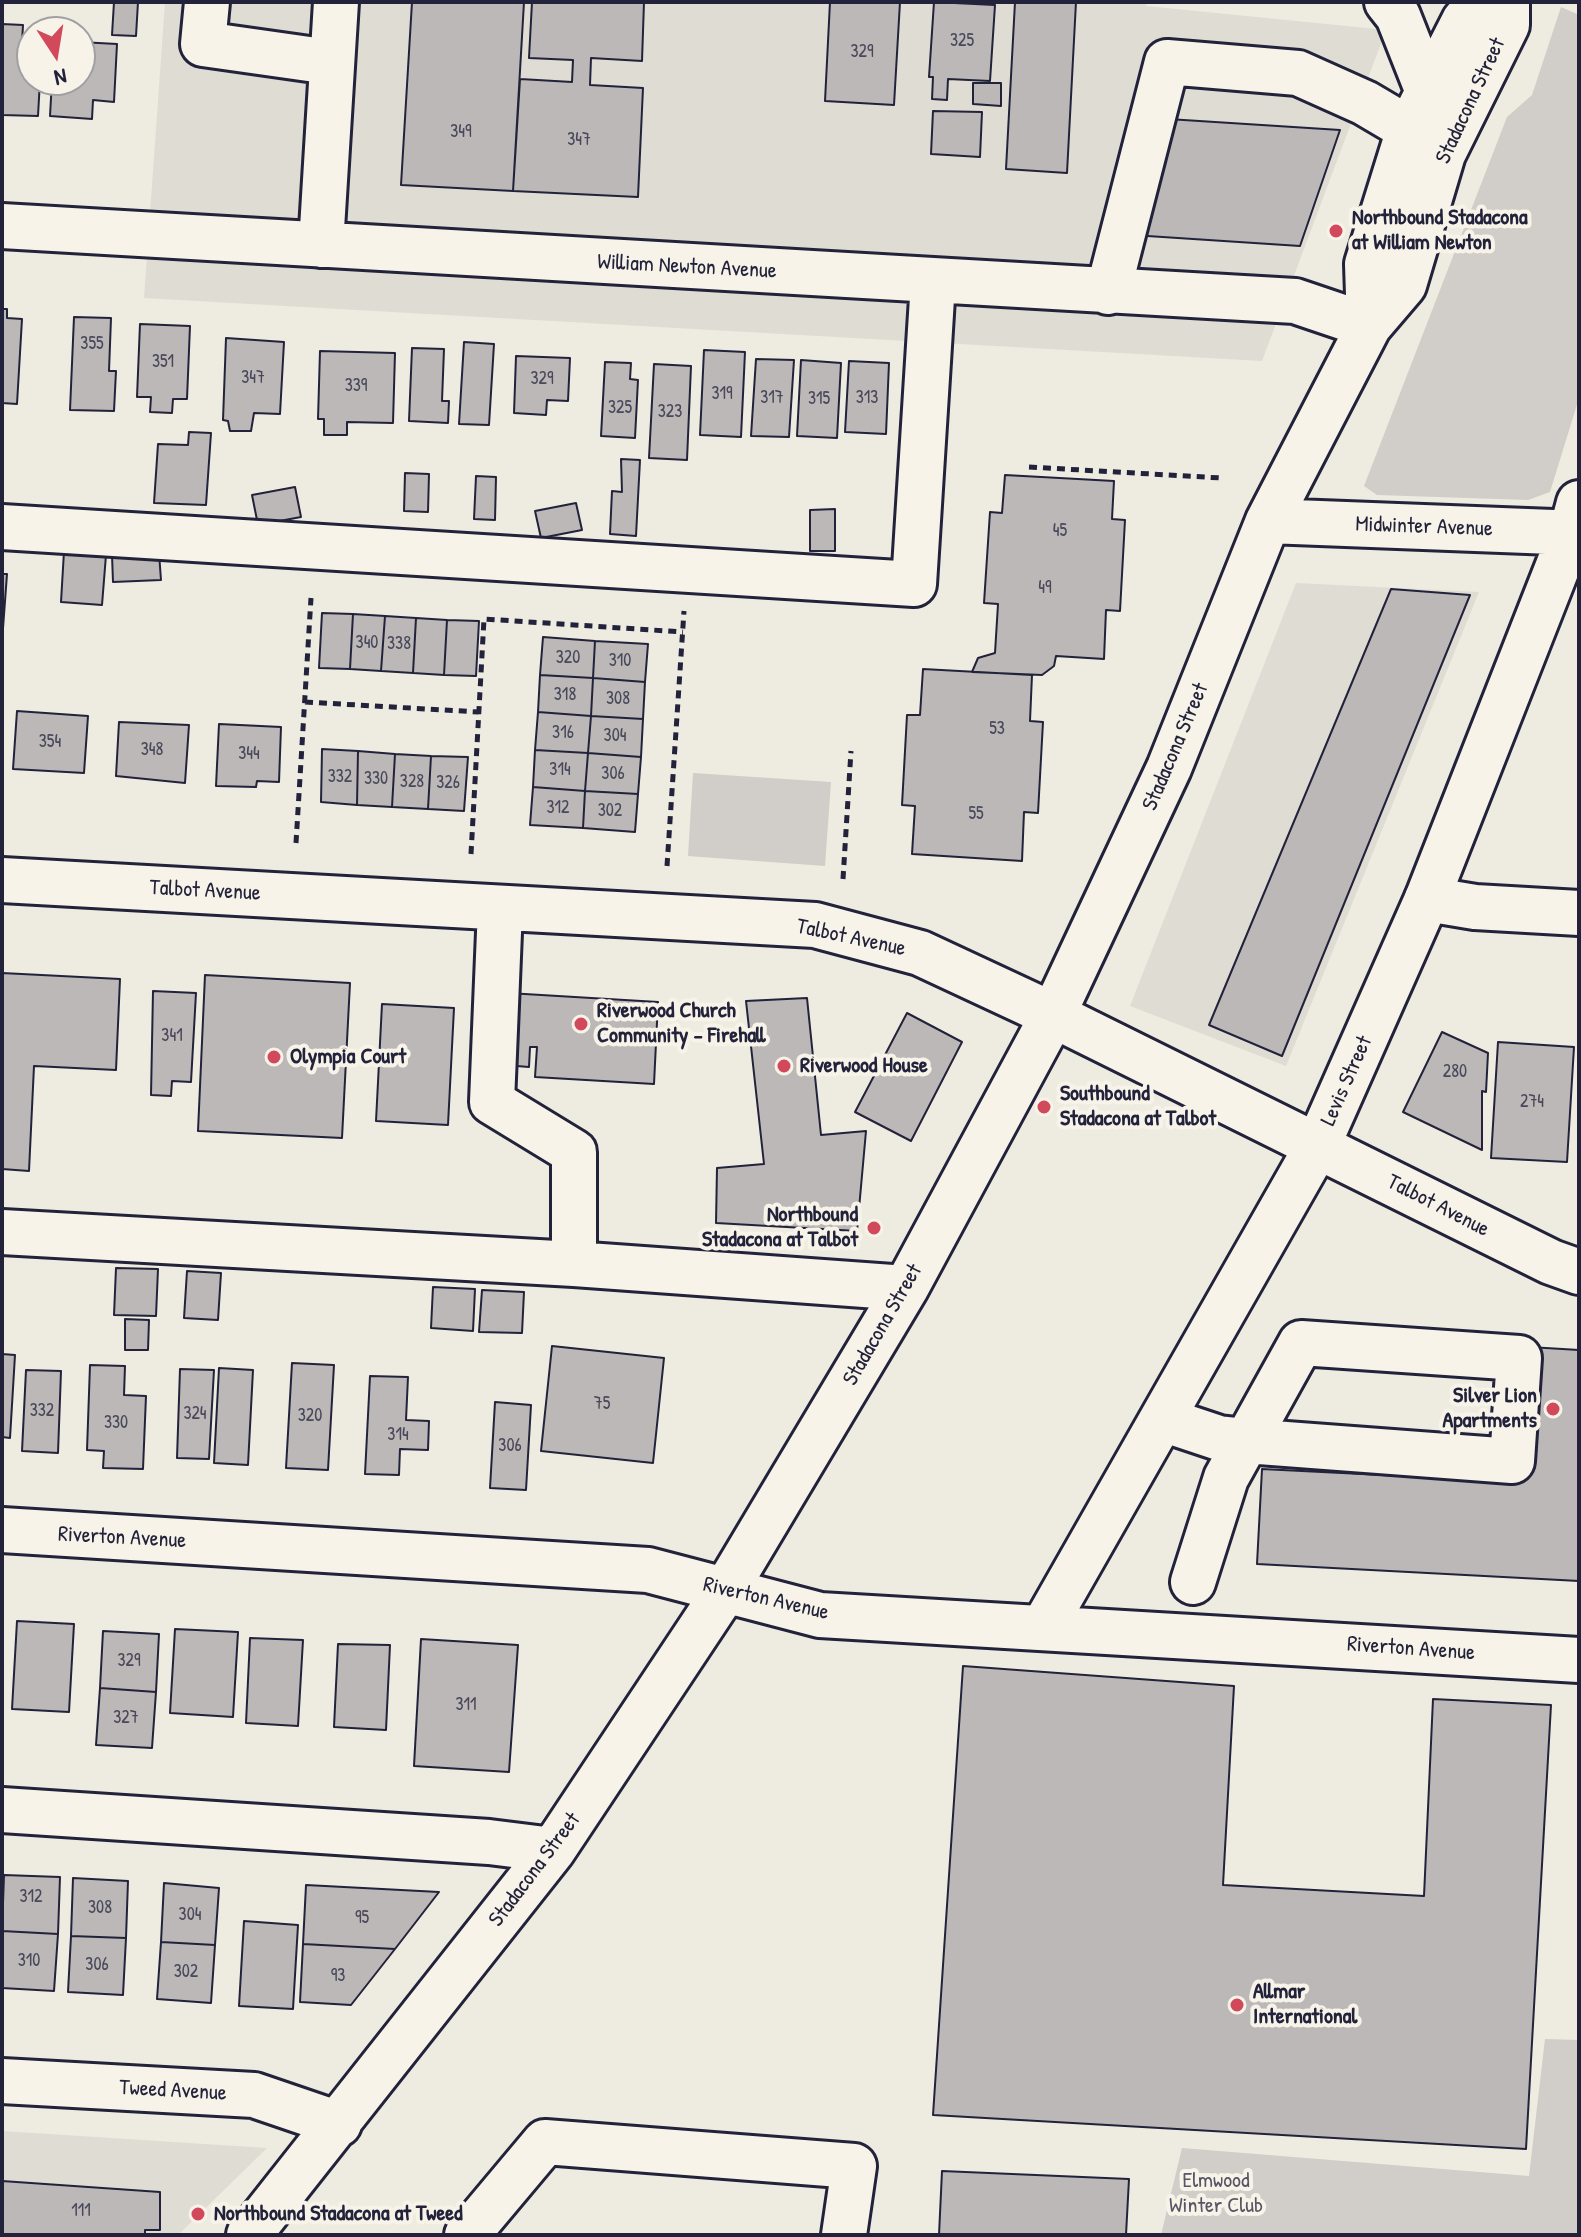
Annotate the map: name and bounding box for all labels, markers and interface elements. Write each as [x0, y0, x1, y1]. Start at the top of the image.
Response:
north arrow [16, 16, 96, 96]
house number: 325 [950, 30, 974, 52]
street label: Stadacona Street [1430, 34, 1512, 168]
house number: 329 [850, 41, 874, 63]
text: N [52, 62, 69, 93]
house number: 349 [450, 121, 472, 143]
house number: 347 [567, 129, 591, 151]
place label: Northbound Stadacona at William Newton [1352, 205, 1528, 256]
marker: Northbound Stadacona at William Newton [1327, 222, 1345, 240]
street label: William Newton Avenue [597, 249, 777, 285]
house number: 355 [80, 333, 104, 355]
house number: 351 [152, 351, 174, 373]
house number: 347 [241, 367, 265, 389]
house number: 329 [530, 368, 554, 390]
house number: 339 [345, 375, 367, 397]
house number: 319 [711, 383, 733, 405]
house number: 317 [760, 387, 784, 409]
house number: 313 [856, 387, 878, 409]
house number: 315 [808, 388, 830, 410]
house number: 325 [608, 397, 632, 419]
house number: 323 [658, 401, 682, 423]
street label: Midwinter Avenue [1355, 511, 1493, 543]
house number: 45 [1053, 520, 1067, 542]
house number: 49 [1038, 577, 1052, 599]
house number: 340 [356, 632, 378, 654]
house number: 338 [387, 633, 411, 655]
house number: 320 [556, 647, 580, 669]
house number: 310 [609, 650, 631, 672]
street label: Stadacona Street [1137, 679, 1215, 815]
house number: 318 [554, 684, 576, 706]
house number: 308 [606, 688, 630, 710]
house number: 53 [989, 718, 1005, 740]
house number: 316 [552, 722, 574, 744]
house number: 304 [604, 725, 626, 747]
house number: 354 [39, 731, 61, 753]
house number: 348 [141, 739, 163, 761]
house number: 344 [238, 743, 260, 765]
house number: 314 [549, 759, 571, 781]
house number: 306 [601, 763, 625, 785]
house number: 332 [328, 766, 352, 788]
house number: 330 [364, 768, 388, 790]
house number: 328 [400, 771, 424, 793]
house number: 326 [436, 772, 460, 794]
house number: 312 [546, 797, 570, 819]
house number: 302 [598, 800, 622, 822]
house number: 55 [968, 803, 984, 825]
street label: Talbot Avenue [149, 875, 261, 907]
street label: Talbot Avenue [794, 914, 908, 962]
place label: Riverwood Church Community – Firehall [597, 998, 765, 1050]
marker: Riverwood Church Community – Firehall [572, 1015, 590, 1033]
house number: 341 [161, 1025, 183, 1047]
street label: Levis Street [1316, 1032, 1378, 1130]
place label: Olympia Court [290, 1044, 406, 1070]
marker: Olympia Court [265, 1048, 283, 1066]
place label: Riverwood House [800, 1053, 928, 1079]
marker: Riverwood House [775, 1057, 793, 1075]
house number: 280 [1443, 1061, 1467, 1083]
place label: Southbound Stadacona at Talbot [1060, 1081, 1216, 1132]
house number: 274 [1520, 1091, 1544, 1113]
marker: Southbound Stadacona at Talbot [1035, 1098, 1053, 1116]
street label: Talbot Avenue [1383, 1169, 1493, 1243]
place label: Northbound Stadacona at Talbot [702, 1202, 858, 1254]
marker: Northbound Stadacona at Talbot [865, 1219, 883, 1237]
street label: Stadacona Street [838, 1260, 928, 1390]
place label: Silver Lion Apartments [1442, 1383, 1537, 1434]
house number: 75 [594, 1393, 610, 1415]
house number: 332 [30, 1400, 54, 1422]
marker: Silver Lion Apartments [1544, 1400, 1562, 1418]
house number: 324 [183, 1403, 207, 1425]
house number: 320 [298, 1405, 322, 1427]
house number: 330 [104, 1412, 128, 1434]
house number: 314 [387, 1424, 409, 1446]
house number: 306 [498, 1435, 522, 1457]
street label: Riverton Avenue [57, 1521, 187, 1555]
street label: Riverton Avenue [701, 1572, 831, 1626]
street label: Riverton Avenue [1346, 1631, 1476, 1667]
house number: 329 [117, 1650, 141, 1672]
house number: 311 [455, 1694, 477, 1716]
house number: 327 [113, 1707, 139, 1729]
street label: Stadacona Street [484, 1808, 586, 1932]
house number: 312 [19, 1886, 43, 1908]
house number: 308 [88, 1897, 112, 1919]
house number: 304 [179, 1904, 201, 1926]
house number: 95 [355, 1907, 369, 1929]
house number: 310 [18, 1950, 40, 1972]
house number: 306 [85, 1954, 109, 1976]
house number: 302 [174, 1961, 198, 1983]
house number: 93 [331, 1965, 345, 1987]
place label: Allmar International [1253, 1979, 1357, 2030]
marker: Allmar International [1228, 1996, 1246, 2014]
street label: Tweed Avenue [119, 2075, 227, 2107]
park label: Elmwood Winter Club [1169, 2168, 1263, 2220]
house number: 111 [71, 2200, 91, 2222]
place label: Northbound Stadacona at Tweed [214, 2201, 463, 2227]
marker: Northbound Stadacona at Tweed [189, 2205, 207, 2223]

